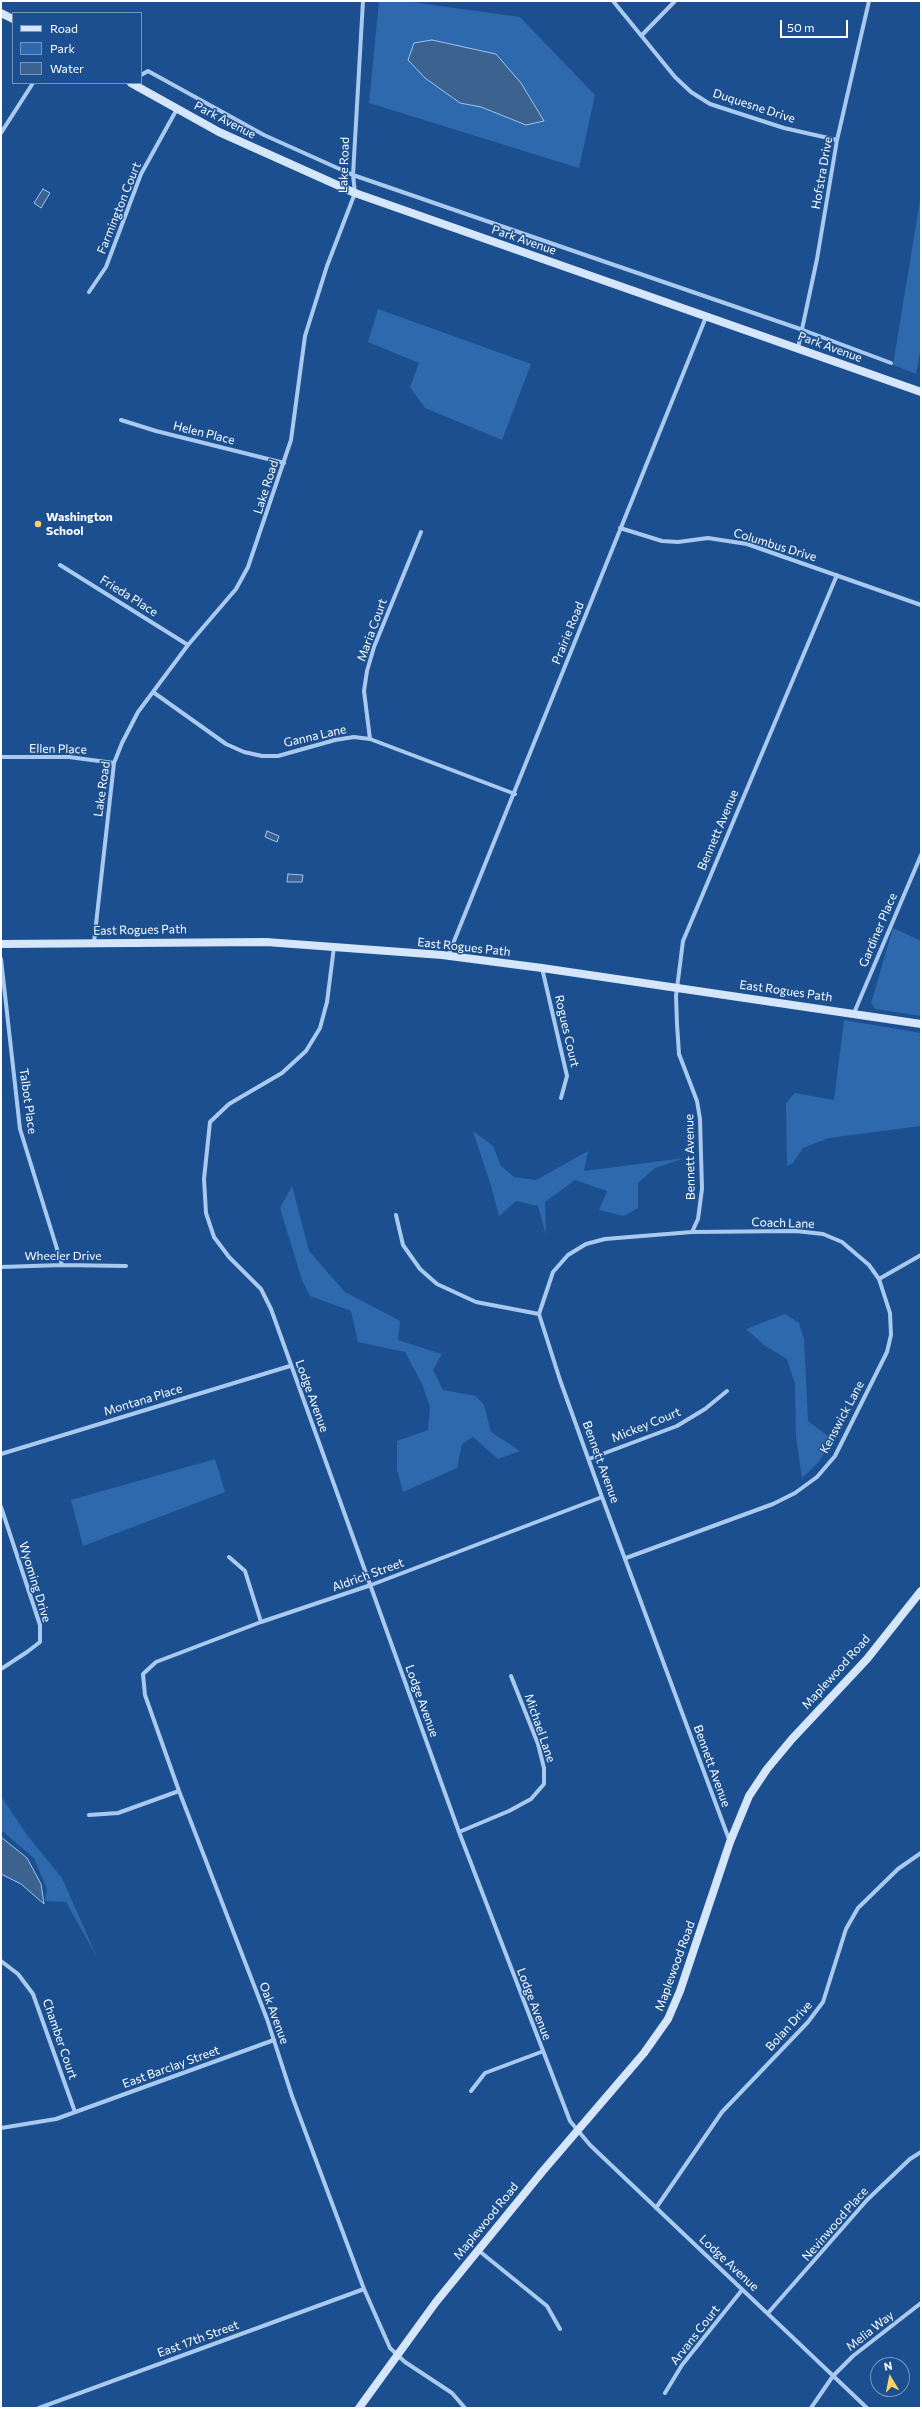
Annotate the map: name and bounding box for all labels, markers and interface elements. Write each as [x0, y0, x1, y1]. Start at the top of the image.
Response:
legend [12, 12, 142, 84]
scale bar [782, 12, 850, 38]
text: 50 m [787, 20, 815, 34]
text: Road [50, 21, 78, 35]
text: Park [50, 41, 75, 55]
text: Water [50, 61, 84, 75]
street label: Duquesne Drive [711, 86, 797, 126]
street label: Park Avenue [192, 98, 258, 142]
street label: Hofstra Drive [809, 136, 835, 210]
street label: Lake Road [336, 137, 352, 193]
street label: Farmington Court [94, 160, 144, 256]
street label: Park Avenue [490, 222, 558, 258]
street label: Park Avenue [796, 329, 864, 365]
street label: Helen Place [172, 418, 236, 448]
street label: Lake Road [250, 458, 282, 516]
place label: Washington School [46, 510, 113, 538]
marker: Washington School [33, 519, 43, 529]
street label: Columbus Drive [732, 526, 818, 564]
street label: Frieda Place [97, 573, 161, 619]
street label: Maria Court [354, 597, 390, 663]
street label: Prairie Road [549, 600, 587, 666]
street label: Ganna Lane [282, 722, 348, 750]
street label: Ellen Place [29, 741, 87, 757]
street label: Lake Road [91, 760, 113, 818]
street label: Bennett Avenue [695, 788, 741, 872]
street label: Gardiner Place [856, 891, 900, 969]
street label: East Rogues Path [93, 922, 187, 938]
street label: East Rogues Path [417, 935, 511, 959]
street label: East Rogues Path [739, 977, 833, 1005]
street label: Rogues Court [552, 993, 582, 1069]
street label: Talbot Place [16, 1067, 40, 1135]
street label: Bennett Avenue [682, 1114, 698, 1200]
street label: Coach Lane [751, 1215, 815, 1231]
street label: Wheeler Drive [24, 1249, 102, 1263]
street label: Lodge Avenue [292, 1358, 332, 1434]
street label: Kenswick Lane [817, 1378, 867, 1456]
street label: Montana Place [102, 1381, 184, 1419]
street label: Mickey Court [609, 1405, 683, 1445]
street label: Bennett Avenue [579, 1419, 623, 1505]
street label: Wyoming Drive [16, 1540, 54, 1624]
street label: Aldrich Street [330, 1555, 406, 1595]
street label: Maplewood Road [799, 1632, 873, 1712]
street label: Lodge Avenue [402, 1663, 442, 1739]
street label: Michael Lane [522, 1692, 558, 1764]
street label: Bennett Avenue [690, 1723, 734, 1809]
street label: Maplewood Road [652, 1919, 698, 2013]
street label: Lodge Avenue [514, 1966, 554, 2042]
street label: Oak Avenue [256, 1980, 292, 2046]
street label: Chamber Court [39, 1997, 81, 2081]
street label: Bolan Drive [763, 1998, 815, 2054]
street label: East Barclay Street [121, 2043, 221, 2091]
street label: Maplewood Road [451, 2180, 521, 2262]
street label: Nevinwood Place [799, 2184, 871, 2264]
street label: Lodge Avenue [696, 2232, 762, 2294]
street label: Arvans Court [667, 2302, 723, 2368]
street label: Melia Way [843, 2308, 897, 2354]
street label: East 17th Street [155, 2318, 241, 2360]
north arrow [870, 2357, 910, 2397]
text: N [883, 2359, 893, 2373]

